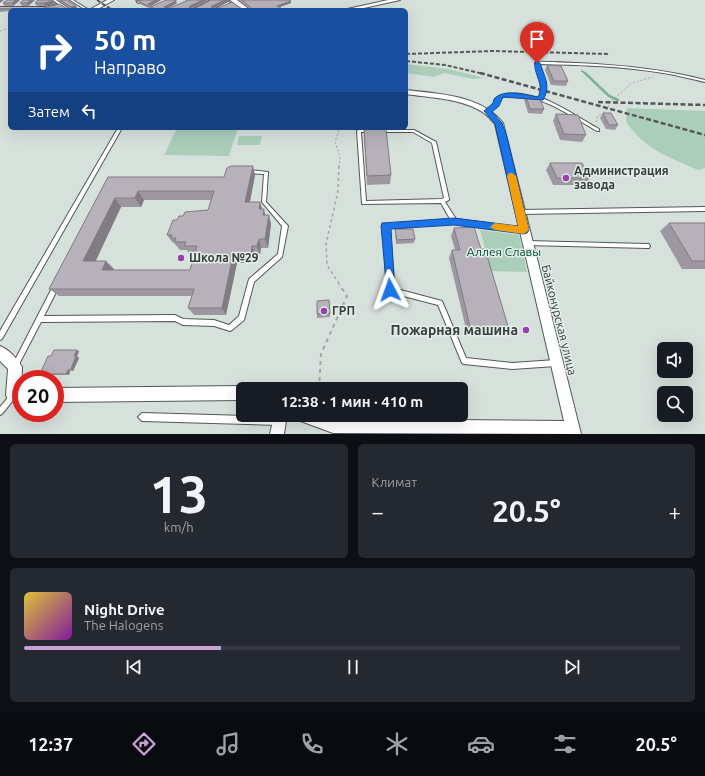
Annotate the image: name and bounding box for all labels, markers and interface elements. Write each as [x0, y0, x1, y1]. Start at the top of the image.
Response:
pin [520, 22, 554, 63]
icon: right [28, 24, 80, 76]
text: 50 m [94, 24, 156, 55]
icon: arrive [526, 28, 548, 50]
text: Направо [94, 57, 166, 77]
icon: left [78, 100, 100, 122]
text: Затем [28, 103, 70, 120]
place label: Администрация завода [574, 164, 669, 191]
marker: Администрация завода [561, 173, 571, 183]
park label: Аллея Славы [467, 245, 541, 258]
place label: Школа №29 [189, 251, 259, 264]
marker: Школа №29 [176, 253, 186, 263]
street label: Байконурская улица [539, 263, 580, 376]
position arrow [369, 269, 411, 311]
place label: ГРП [332, 304, 355, 317]
marker: ГРП [319, 306, 329, 316]
place label: Пожарная машина [391, 322, 518, 338]
marker: Пожарная машина [521, 325, 531, 335]
map controls [657, 342, 693, 422]
button: sound [657, 342, 693, 378]
speed limit sign: 20 [12, 370, 64, 422]
button: search [657, 386, 693, 422]
text: 12:38 · 1 мин · 410 m [281, 393, 423, 410]
text: 13 [149, 465, 208, 523]
text: Климат [372, 475, 417, 489]
text: 20.5° [492, 494, 561, 528]
text: − [372, 499, 384, 524]
text: + [669, 499, 681, 524]
text: km/h [164, 520, 194, 534]
text: Night Drive [84, 601, 165, 618]
text: The Halogens [84, 618, 163, 632]
icon: previous [123, 656, 145, 678]
icon: pause [342, 656, 364, 678]
icon: next [561, 656, 583, 678]
icon: directions [130, 730, 158, 758]
icon: music [214, 730, 242, 758]
icon: phone [298, 730, 326, 758]
icon: climate [383, 730, 411, 758]
icon: car [467, 730, 495, 758]
icon: filters [551, 730, 579, 758]
text: 12:37 [28, 734, 73, 754]
text: 20.5° [636, 734, 677, 754]

